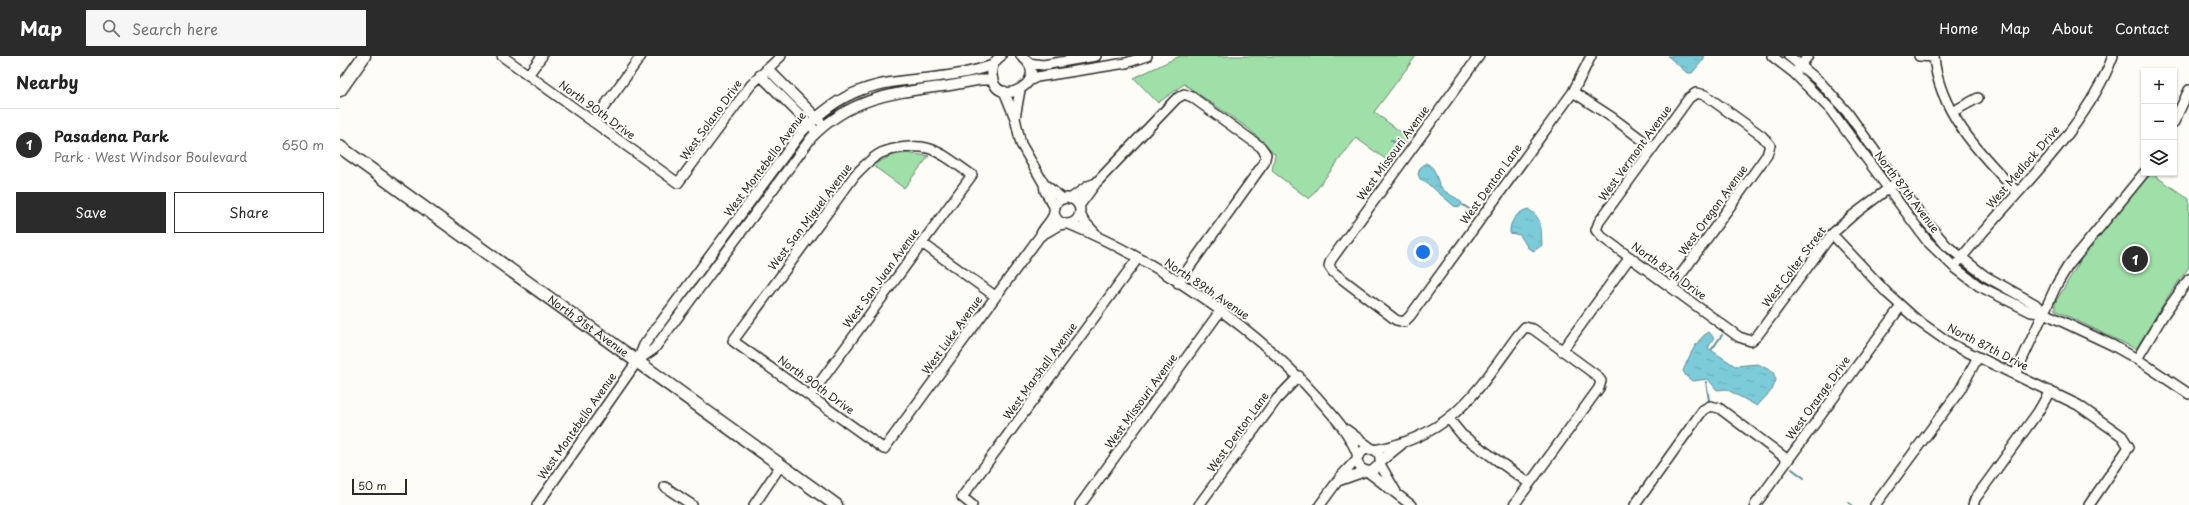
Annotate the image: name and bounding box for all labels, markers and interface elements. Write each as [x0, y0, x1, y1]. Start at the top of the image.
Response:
search box [86, 10, 366, 46]
text: Map [20, 14, 62, 42]
icon: search [100, 17, 122, 39]
text: Search here [132, 17, 218, 40]
text: Home [1939, 18, 1978, 39]
text: Map [2000, 18, 2030, 39]
text: About [2052, 18, 2093, 39]
text: Contact [2115, 18, 2169, 39]
map controls [2141, 68, 2177, 176]
button: + [2141, 68, 2177, 104]
text: Nearby [16, 69, 78, 95]
street label: North 90th Drive [556, 76, 639, 143]
street label: West Solano Drive [675, 76, 746, 164]
street label: West Vermont Avenue [1594, 101, 1675, 204]
street label: West Missouri Avenue [1352, 102, 1433, 204]
button: − [2141, 104, 2177, 140]
street label: West Montebello Avenue [719, 108, 810, 220]
street label: West Medlock Drive [1982, 121, 2063, 212]
text: Pasadena Park [54, 124, 169, 147]
text: 1 [26, 135, 32, 154]
text: 650 m [282, 135, 324, 154]
street label: West Denton Lane [1455, 140, 1526, 228]
button: layers [2141, 140, 2177, 176]
text: Park · West Windsor Boulevard [54, 147, 247, 166]
street label: North 87th Avenue [1871, 147, 1944, 236]
street label: West San Miguel Avenue [764, 160, 855, 274]
street label: West Oregon Avenue [1674, 161, 1751, 259]
button: Save [16, 192, 166, 233]
button: Share [174, 192, 324, 233]
street label: West Colter Street [1757, 222, 1830, 311]
street label: West San Juan Avenue [838, 224, 923, 331]
street label: North 87th Drive [1628, 237, 1710, 304]
your location [1413, 242, 1433, 262]
pin: 1 [2122, 244, 2148, 274]
street label: North 89th Avenue [1161, 254, 1253, 323]
street label: North 91st Avenue [544, 291, 632, 361]
street label: West Luke Avenue [917, 292, 986, 378]
street label: West Marshall Avenue [998, 319, 1081, 423]
street label: North 87th Drive [1945, 319, 2032, 374]
street label: West Missouri Avenue [1100, 350, 1181, 452]
street label: North 90th Drive [775, 351, 858, 418]
street label: West Orange Drive [1781, 352, 1854, 443]
street label: West Montebello Avenue [533, 369, 620, 483]
street label: West Denton Lane [1202, 388, 1273, 476]
scale bar [352, 477, 407, 496]
text: 50 m [358, 477, 387, 494]

